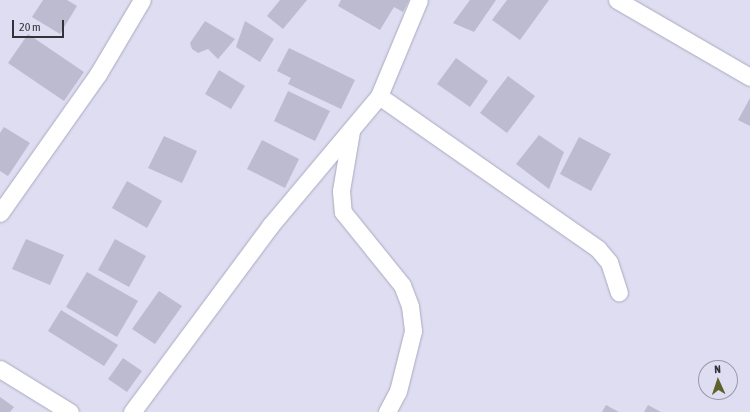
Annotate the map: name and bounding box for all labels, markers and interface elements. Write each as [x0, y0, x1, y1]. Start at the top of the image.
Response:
scale bar [14, 12, 66, 38]
text: 20 m [19, 20, 41, 34]
north arrow [698, 360, 738, 400]
text: N [714, 363, 721, 375]

